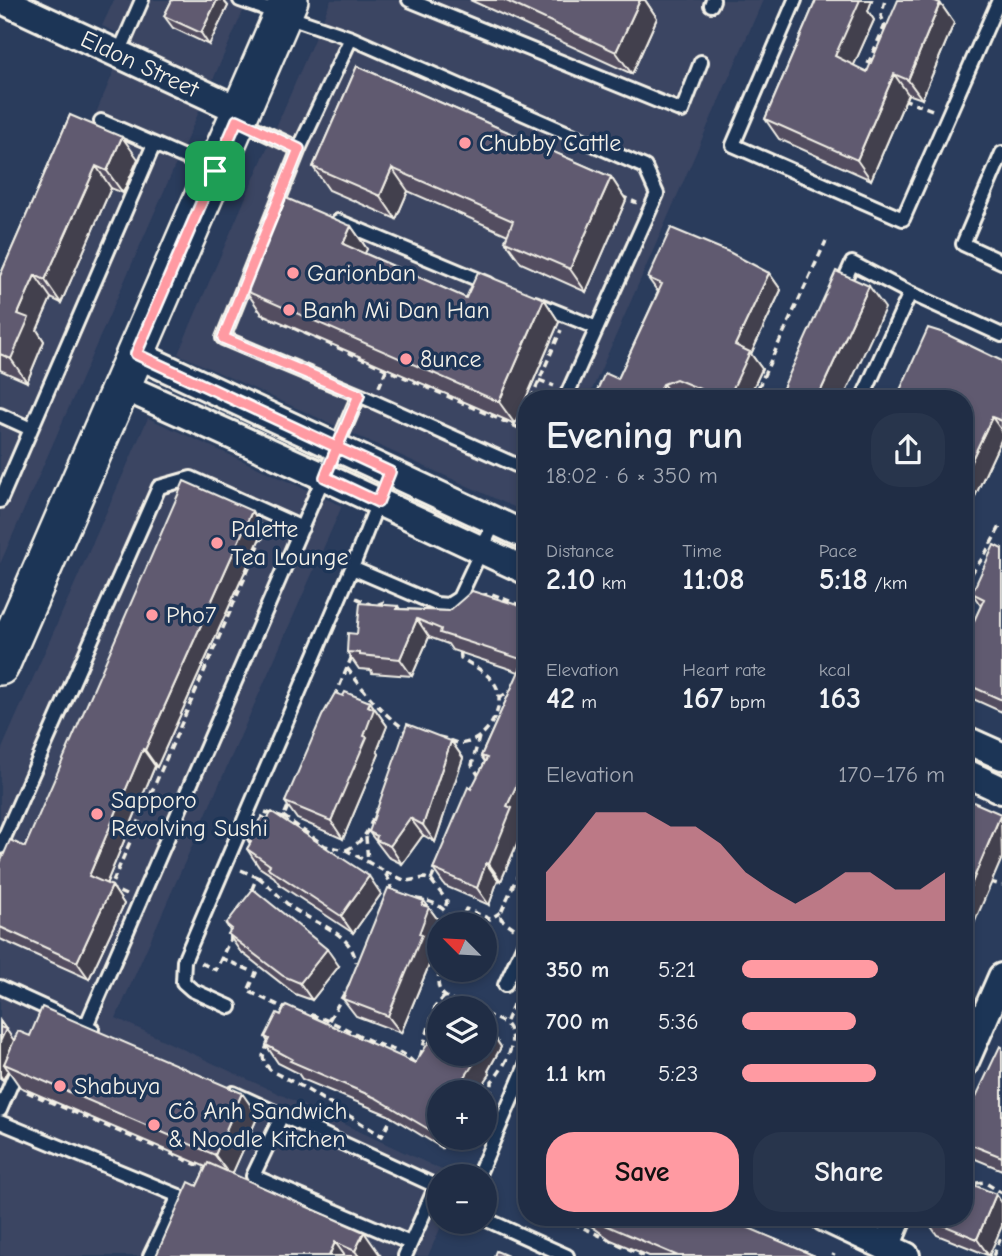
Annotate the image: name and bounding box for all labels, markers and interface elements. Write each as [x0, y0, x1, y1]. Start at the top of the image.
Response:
street label: Eldon Street [77, 25, 204, 104]
place label: Chubby Cattle [479, 129, 621, 157]
marker: Chubby Cattle [457, 135, 473, 151]
pin [185, 141, 245, 201]
icon: arrive [196, 152, 234, 190]
place label: Garionban [307, 259, 416, 287]
marker: Garionban [285, 265, 301, 281]
place label: Banh Mi Dan Han [303, 296, 490, 324]
marker: Banh Mi Dan Han [281, 302, 297, 318]
place label: 8unce [420, 345, 482, 373]
marker: 8unce [398, 351, 414, 367]
button: share [871, 413, 945, 487]
text: Evening run [546, 414, 743, 458]
text: 18:02 · 6 × 350 m [546, 462, 718, 489]
place label: Palette Tea Lounge [231, 515, 349, 571]
marker: Palette Tea Lounge [209, 535, 225, 551]
text: Distance [546, 540, 614, 562]
text: Time [682, 540, 722, 562]
text: Pace [819, 540, 857, 562]
text: 2.10 [546, 562, 595, 597]
text: 11:08 [682, 562, 745, 597]
text: 5:18 [819, 562, 868, 597]
text: km [595, 572, 627, 594]
text: /km [868, 572, 908, 594]
place label: Pho7 [166, 601, 216, 629]
marker: Pho7 [144, 607, 160, 623]
text: Elevation [546, 659, 619, 681]
text: Heart rate [682, 659, 766, 681]
text: kcal [819, 659, 851, 681]
text: 42 [546, 681, 575, 716]
text: 167 [682, 681, 723, 716]
text: 163 [819, 681, 861, 716]
text: m [575, 691, 597, 713]
text: bpm [723, 691, 766, 713]
text: Elevation [546, 761, 634, 788]
text: 170–176 m [838, 761, 945, 788]
place label: Sapporo Revolving Sushi [111, 786, 268, 842]
marker: Sapporo Revolving Sushi [89, 806, 105, 822]
north arrow [427, 912, 497, 982]
map controls [427, 912, 497, 1234]
text: 350 m [546, 956, 609, 983]
text: 5:21 [658, 956, 696, 983]
button: layers [427, 996, 497, 1066]
text: 700 m [546, 1008, 609, 1035]
text: 5:36 [658, 1008, 699, 1035]
text: 1.1 km [546, 1060, 606, 1087]
text: 5:23 [658, 1060, 698, 1087]
place label: Shabuya [74, 1072, 160, 1100]
marker: Shabuya [52, 1078, 68, 1094]
button: + [427, 1080, 497, 1150]
place label: Cô Anh Sandwich & Noodle Kitchen [168, 1097, 347, 1153]
marker: Cô Anh Sandwich & Noodle Kitchen [146, 1117, 162, 1133]
button: Save [546, 1132, 739, 1212]
button: Share [753, 1132, 945, 1212]
button: − [427, 1164, 497, 1234]

